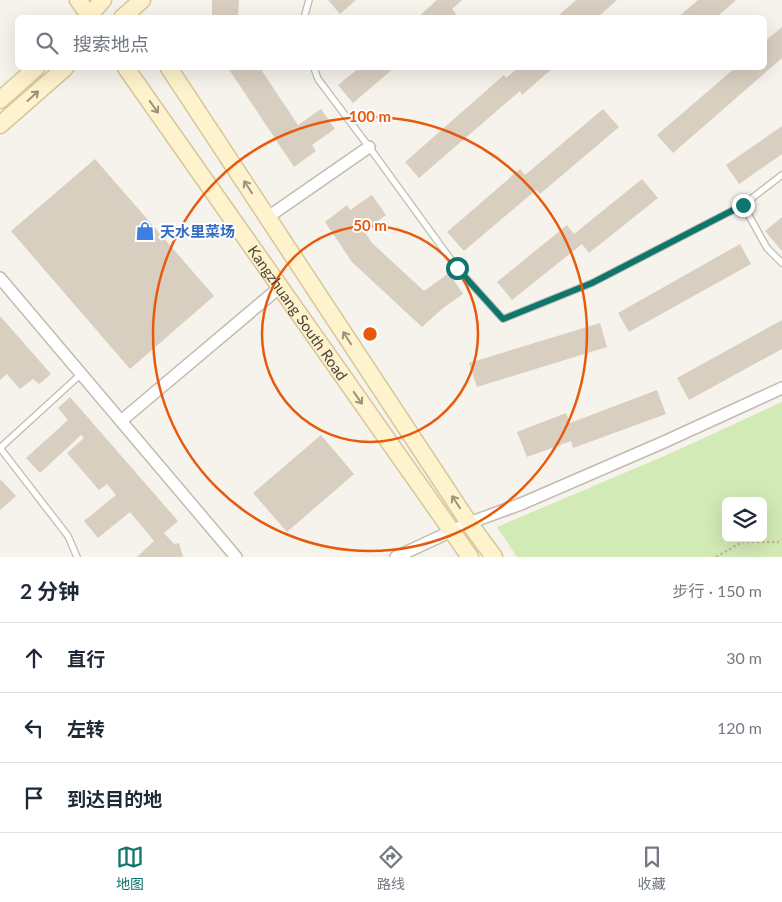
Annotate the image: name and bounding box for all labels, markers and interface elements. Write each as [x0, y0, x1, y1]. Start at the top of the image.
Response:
search box [15, 15, 767, 70]
icon: search [33, 29, 61, 57]
text: 搜索地点 [73, 32, 149, 55]
one-way arrow [26, 91, 39, 102]
one-way arrow [149, 100, 159, 114]
text: 100 m [349, 107, 391, 125]
one-way arrow [243, 181, 253, 195]
route end [732, 194, 755, 217]
text: 50 m [353, 216, 387, 234]
shop icon: 天水里菜场 [134, 220, 156, 242]
place label: 天水里菜场 [160, 222, 235, 240]
street label: Kangzhuang South Road [245, 242, 352, 383]
route start [446, 257, 469, 280]
centre of rings [361, 325, 379, 343]
one-way arrow [342, 331, 352, 345]
one-way arrow [353, 391, 363, 405]
one-way arrow [451, 496, 461, 510]
map controls [722, 497, 767, 542]
button: layers [722, 497, 767, 542]
text: 2 分钟 [20, 578, 79, 603]
text: 步行 · 150 m [673, 581, 762, 600]
icon: ahead [20, 644, 48, 672]
text: 直行 [67, 647, 105, 670]
text: 30 m [726, 648, 762, 667]
icon: left [20, 714, 48, 742]
text: 左转 [67, 717, 105, 740]
text: 120 m [717, 718, 762, 737]
icon: arrive [20, 784, 48, 812]
text: 到达目的地 [67, 787, 162, 810]
tab: 地图 [116, 843, 144, 893]
tab: 路线 [377, 843, 405, 893]
tab: 收藏 [638, 843, 666, 893]

